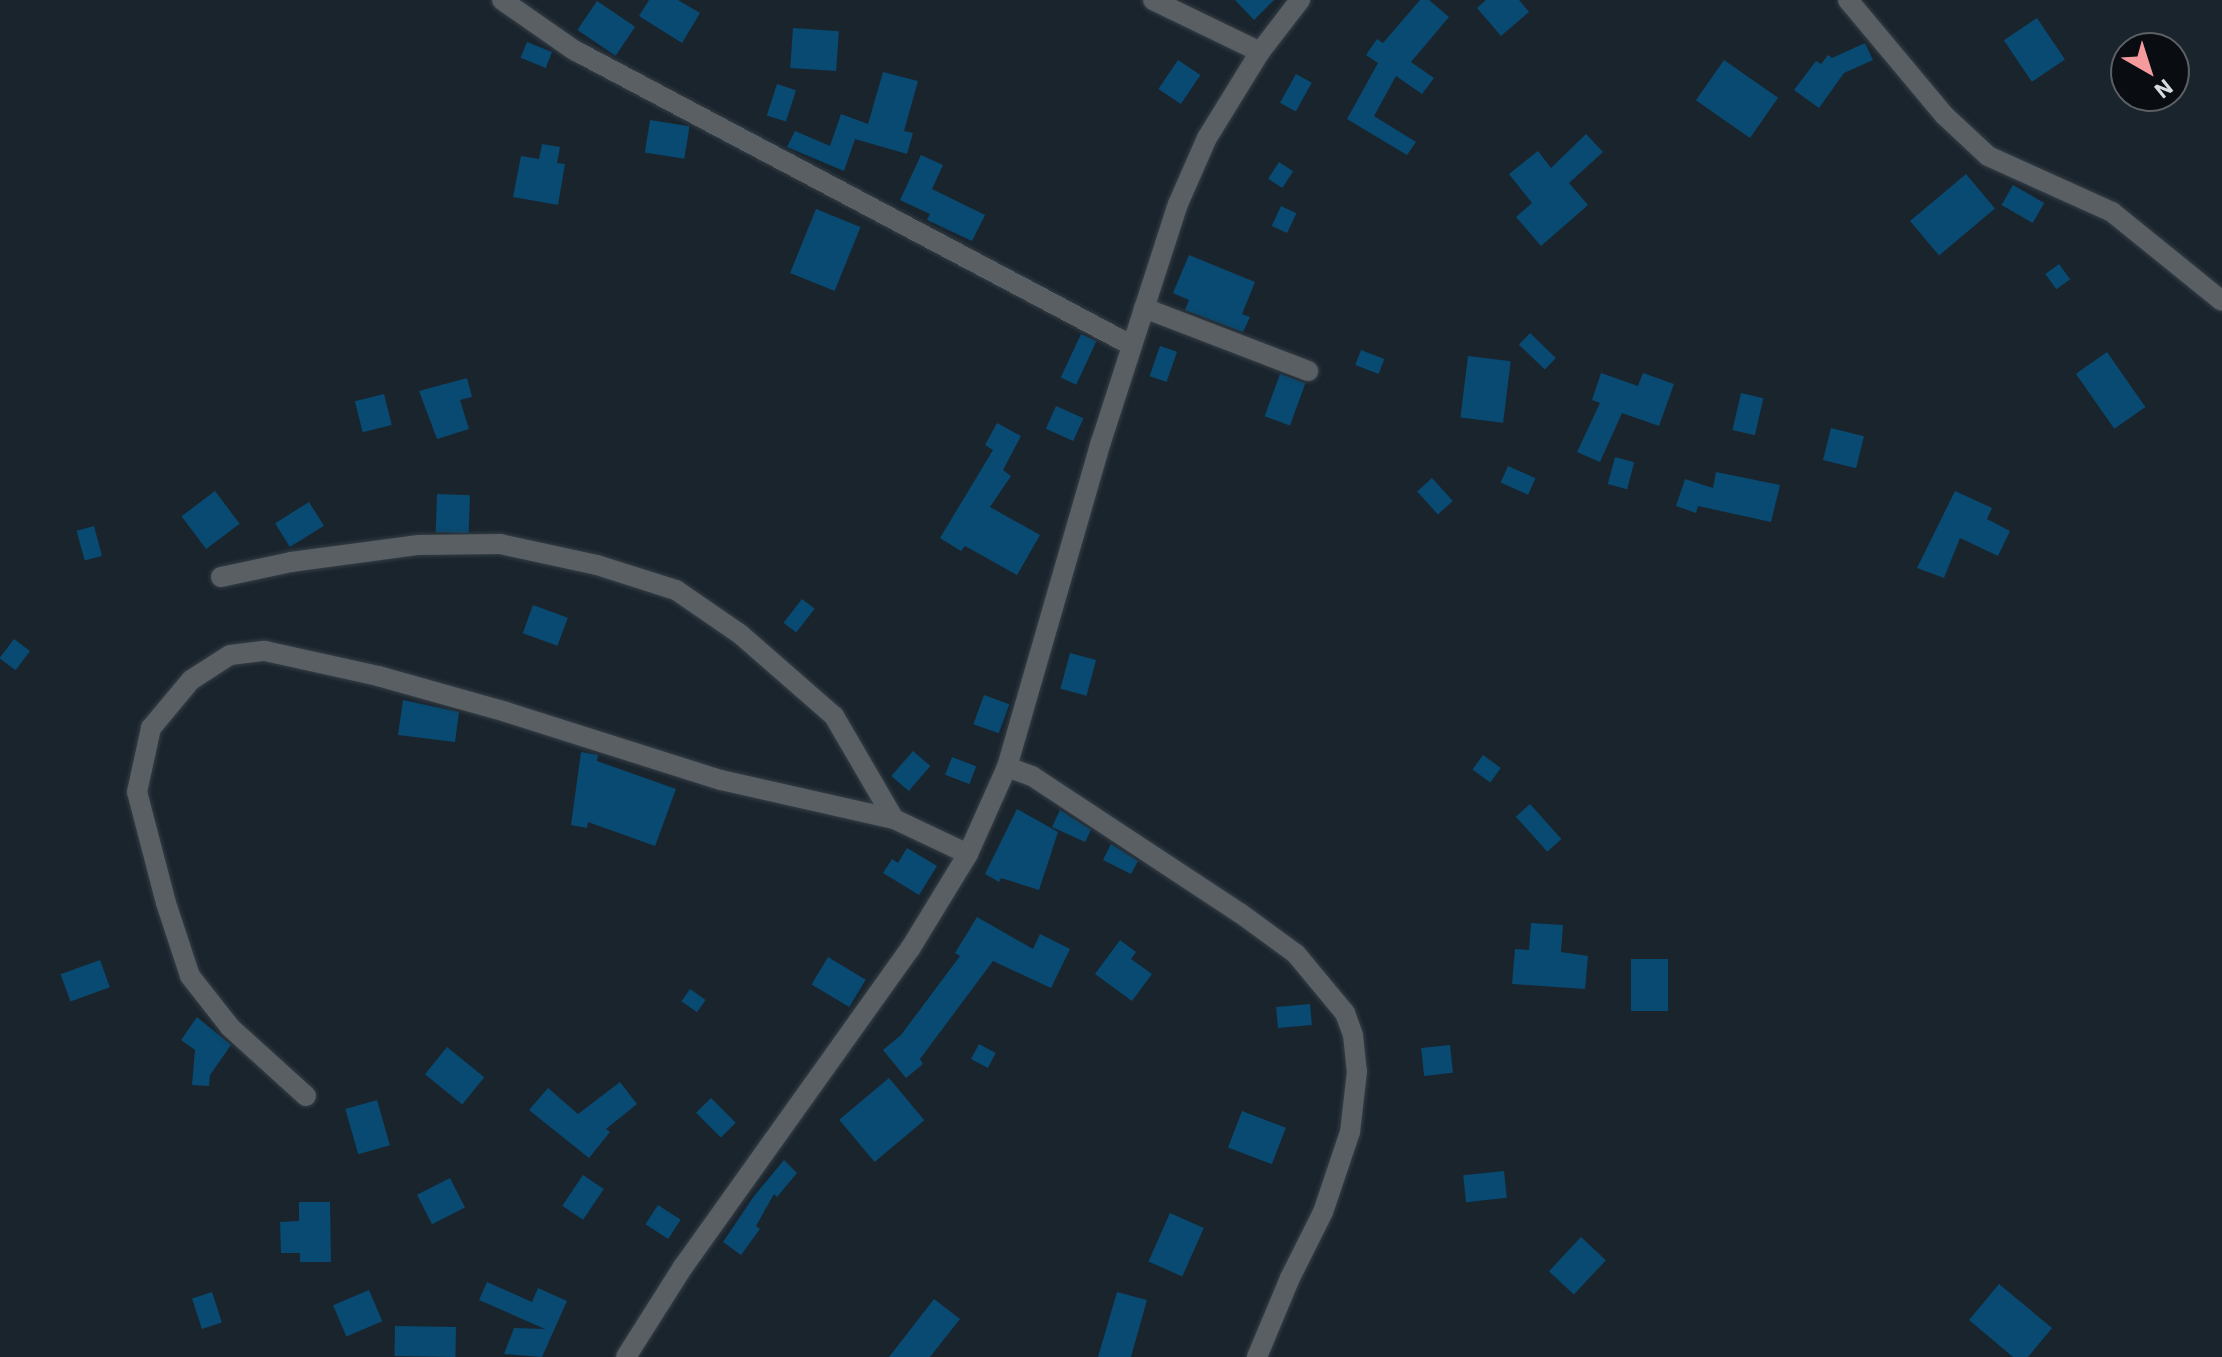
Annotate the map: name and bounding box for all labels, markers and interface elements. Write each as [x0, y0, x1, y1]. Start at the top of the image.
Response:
north arrow [2110, 32, 2190, 112]
text: N [2149, 73, 2179, 106]

